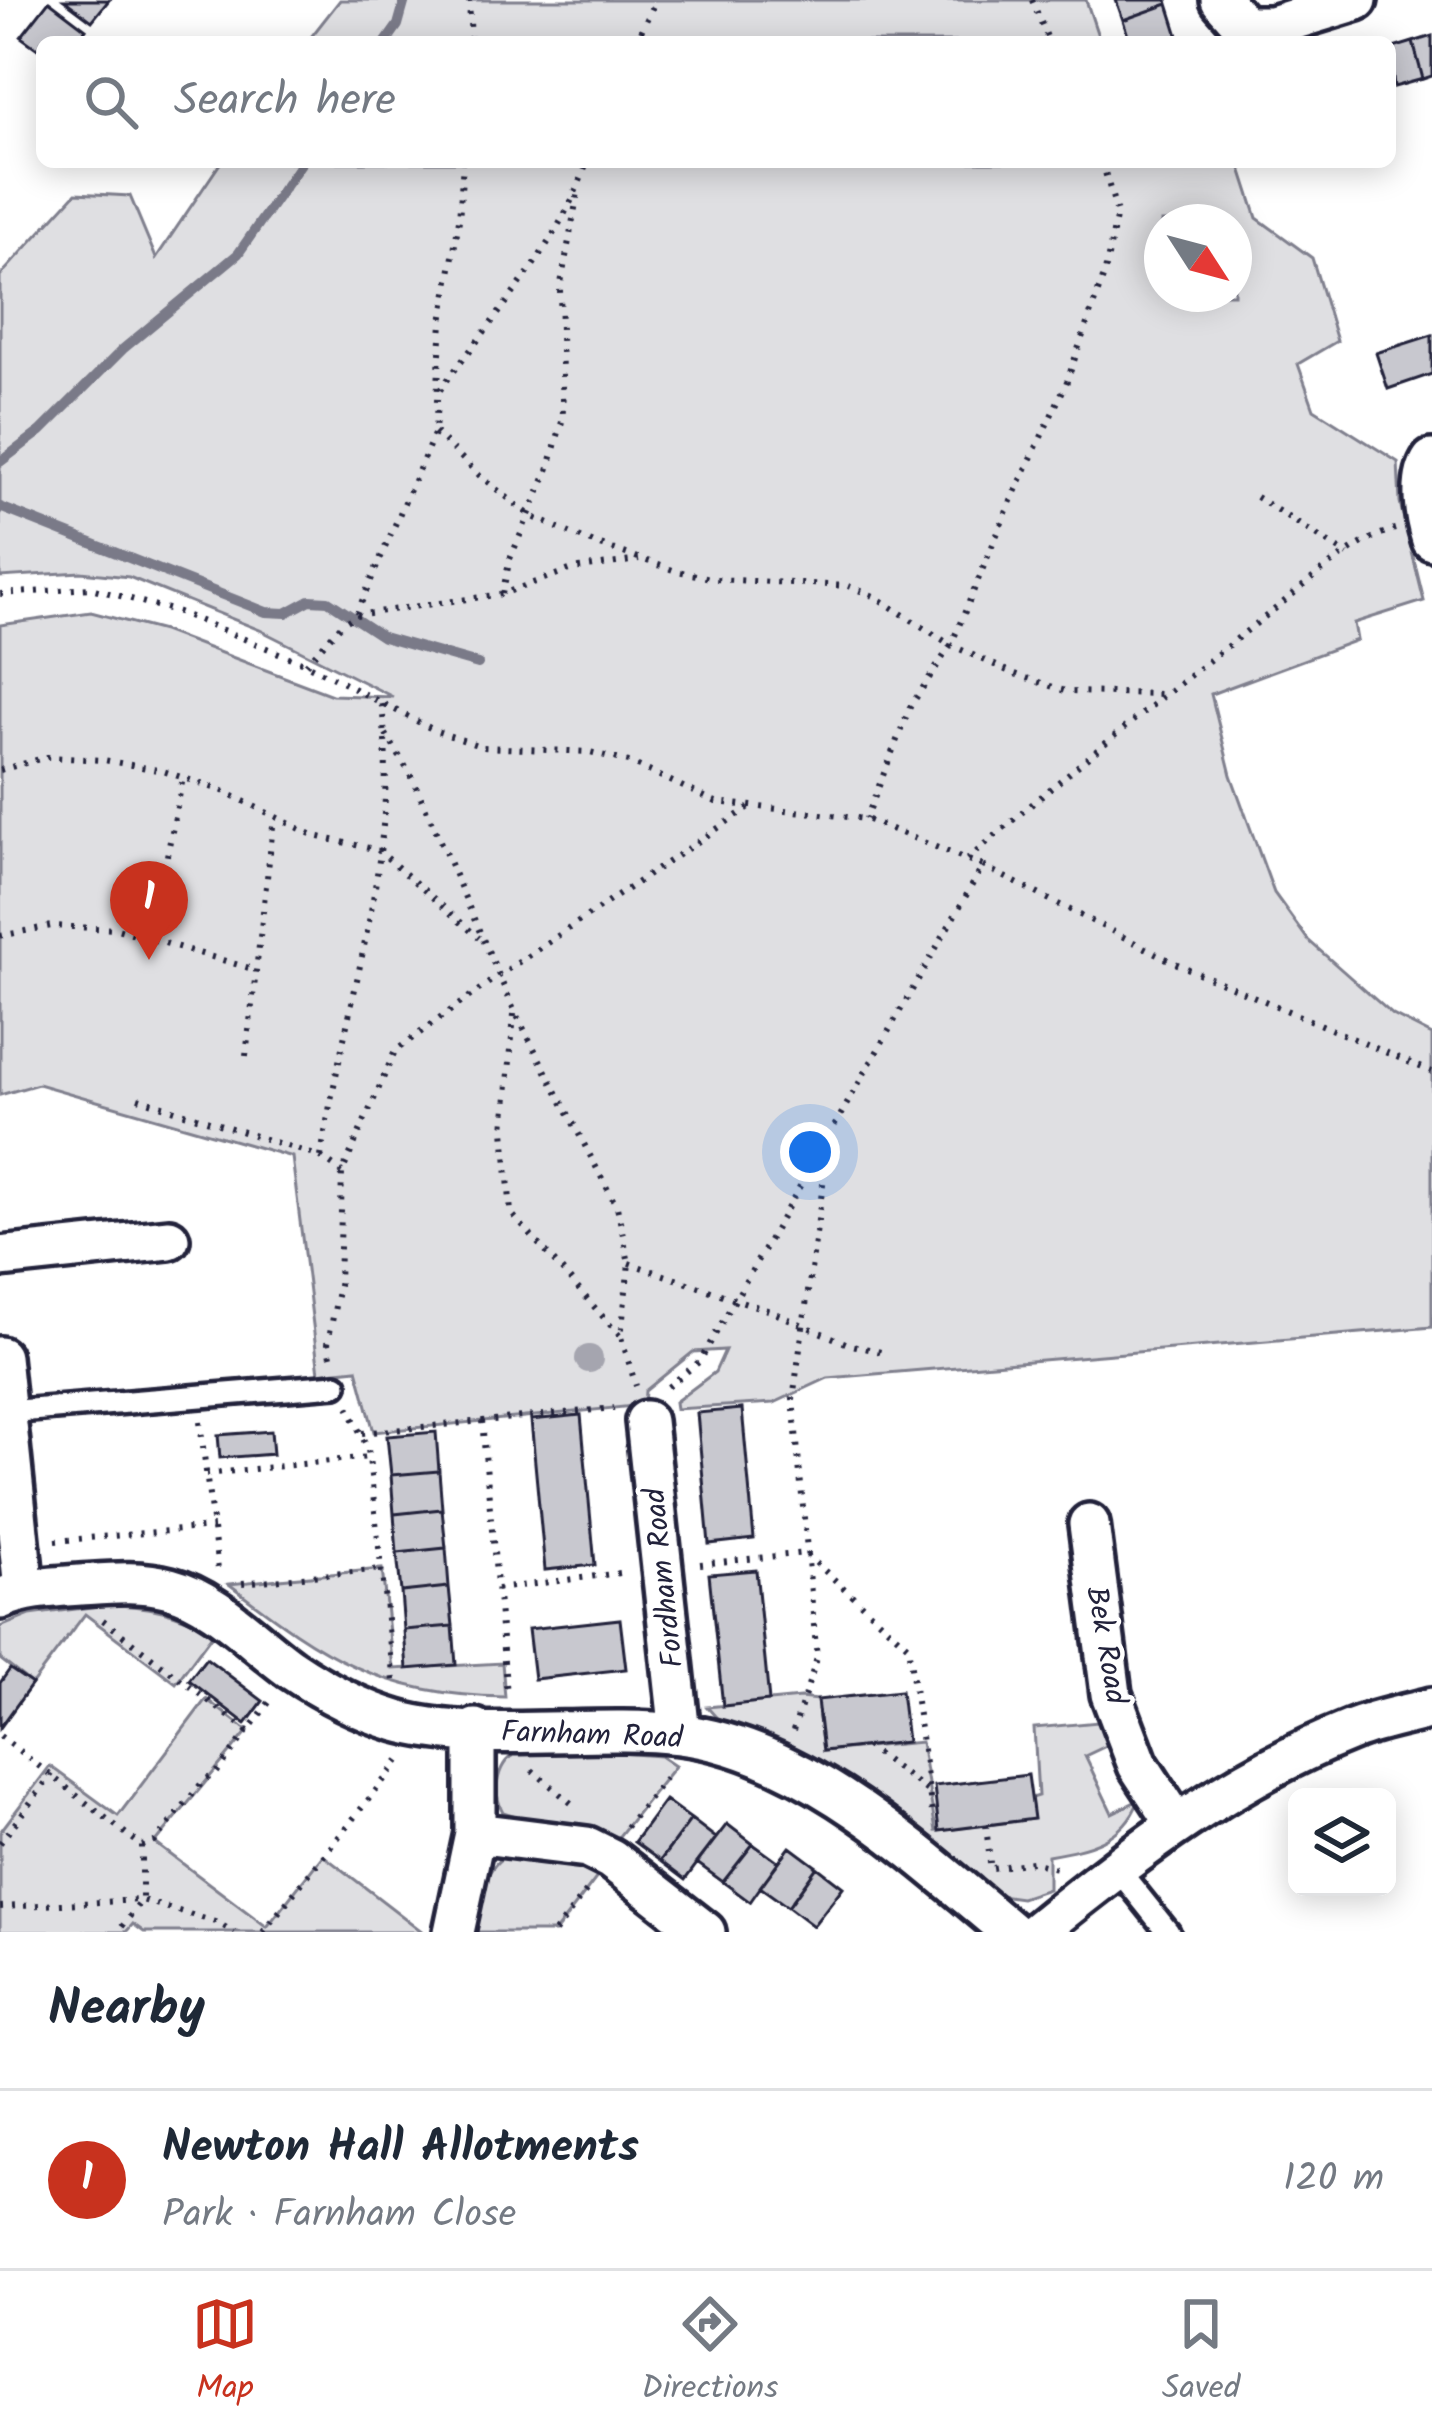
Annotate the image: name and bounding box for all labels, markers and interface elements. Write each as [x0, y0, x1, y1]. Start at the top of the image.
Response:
search box [36, 36, 1396, 168]
text: Search here [174, 66, 396, 138]
icon: search [78, 69, 144, 135]
north arrow [1144, 204, 1252, 312]
pin: 1 [110, 861, 188, 960]
your location [780, 1122, 840, 1182]
street label: Fordham Road [632, 1485, 698, 1670]
street label: Bek Road [1071, 1583, 1139, 1709]
street label: Farnham Road [500, 1709, 685, 1763]
map controls [1288, 1788, 1396, 1896]
button: layers [1288, 1788, 1396, 1896]
text: Nearby [48, 1970, 205, 2051]
text: Newton Hall Allotments [162, 2113, 639, 2185]
text: 1 [81, 2149, 93, 2211]
text: 120 m [1283, 2149, 1384, 2211]
text: Park · Farnham Close [162, 2185, 516, 2247]
tab: Map [192, 2291, 258, 2416]
tab: Directions [641, 2291, 778, 2416]
tab: Saved [1162, 2291, 1240, 2416]

